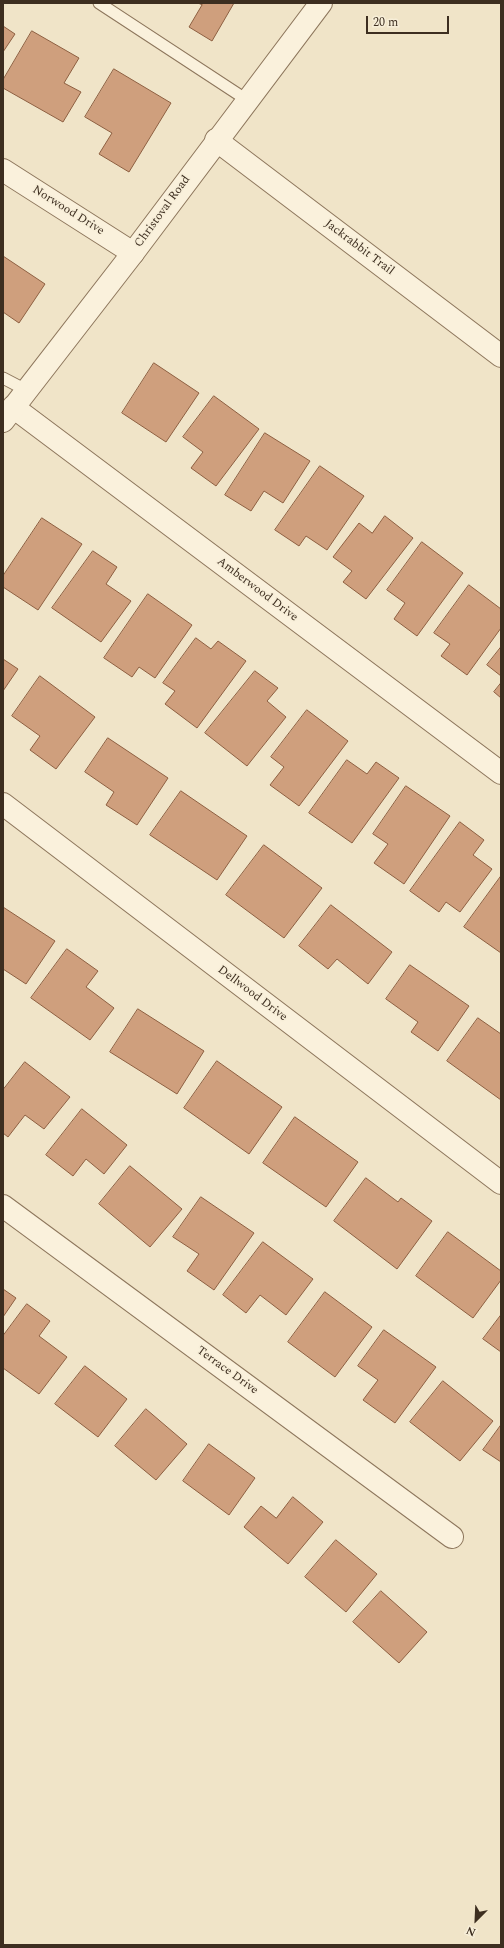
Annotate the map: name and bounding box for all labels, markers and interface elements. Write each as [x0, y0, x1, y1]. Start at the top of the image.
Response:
scale bar [368, 8, 451, 34]
text: 20 m [373, 13, 398, 32]
street label: Christoval Road [132, 173, 194, 251]
street label: Norwood Drive [29, 183, 107, 239]
street label: Jackrabbit Trail [321, 217, 397, 279]
street label: Amberwood Drive [214, 555, 300, 625]
street label: Dellwood Drive [214, 963, 290, 1025]
street label: Terrace Drive [193, 1344, 261, 1398]
north arrow [456, 1900, 496, 1940]
text: N [463, 1922, 478, 1941]

